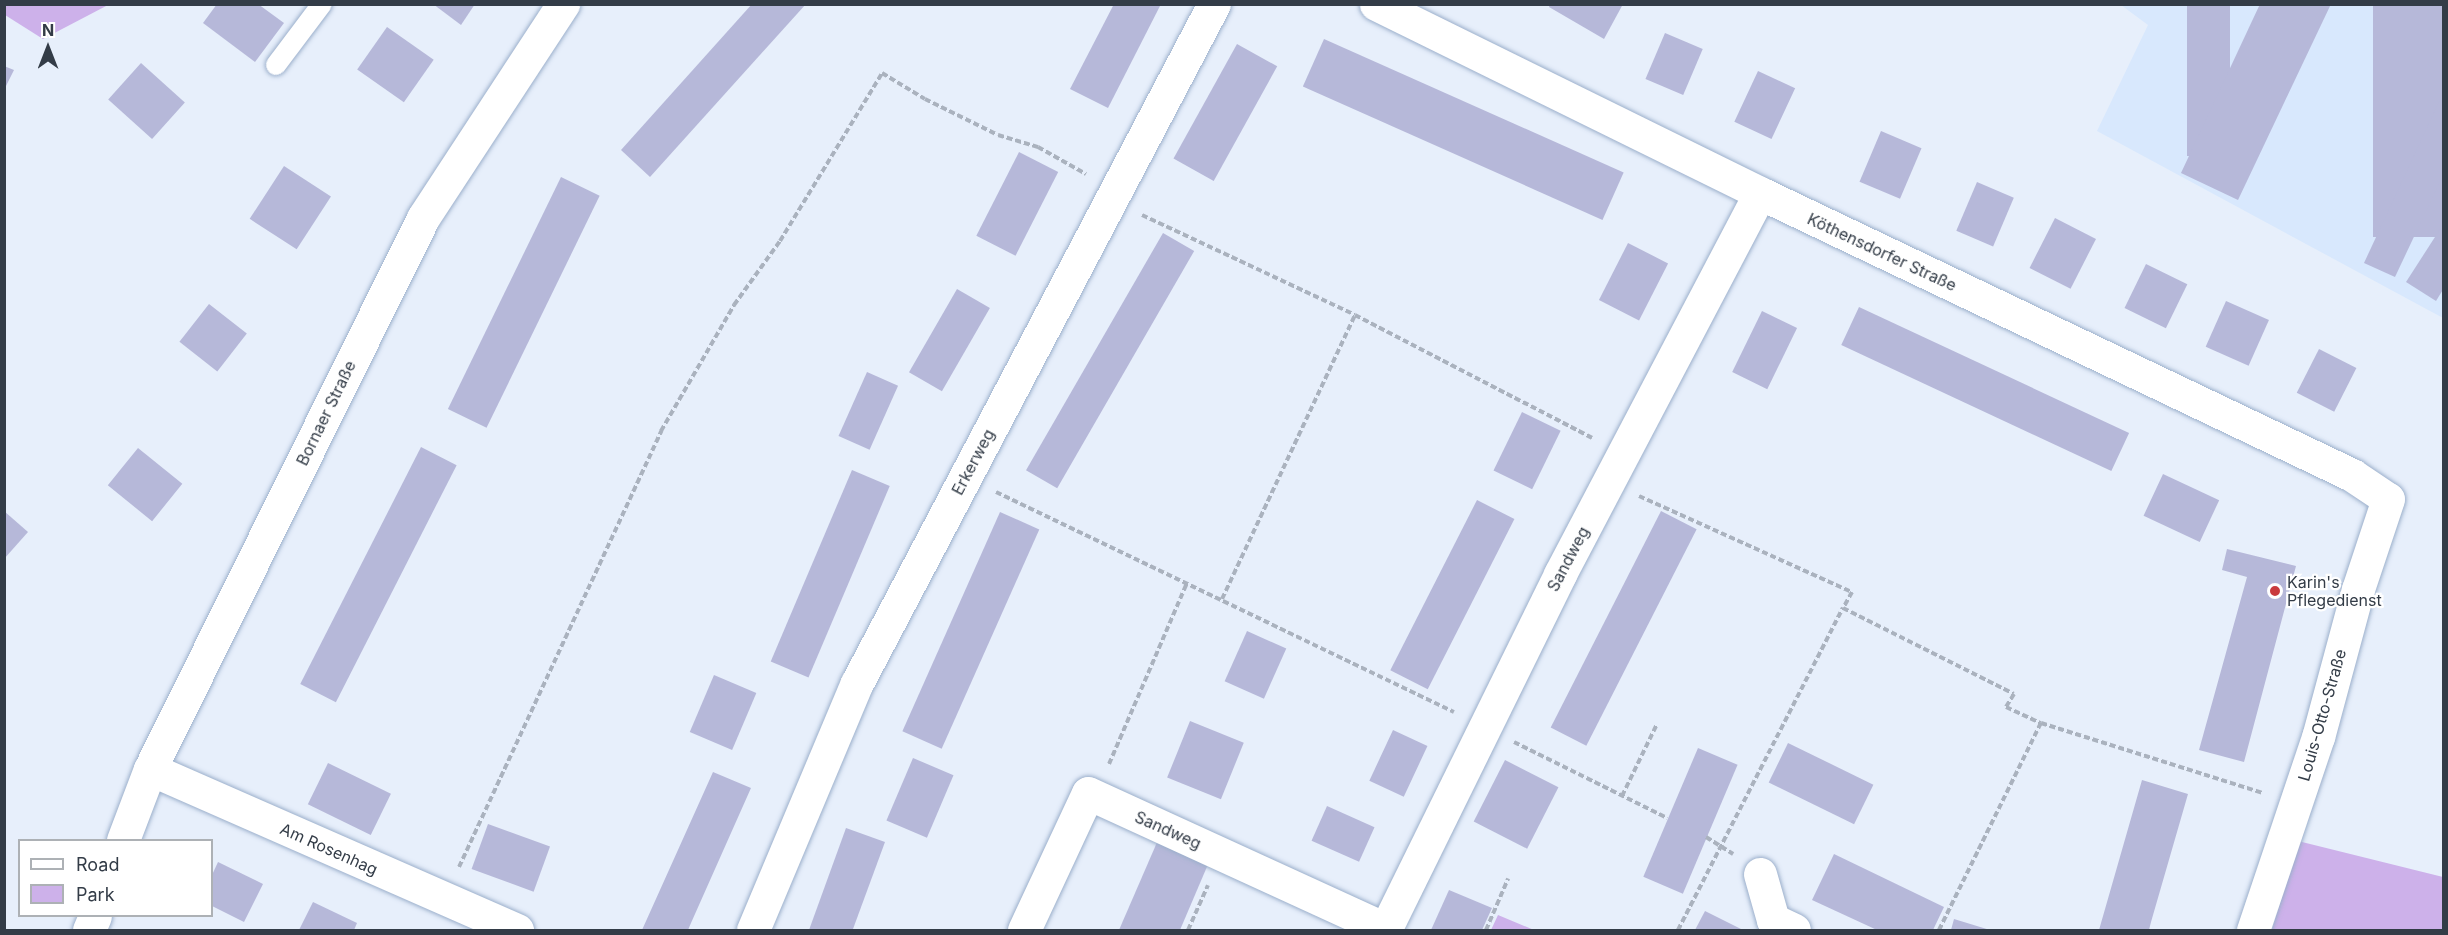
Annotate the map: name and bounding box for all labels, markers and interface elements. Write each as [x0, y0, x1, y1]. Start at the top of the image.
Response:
north arrow [18, 18, 78, 78]
text: N [42, 20, 54, 40]
street label: Köthensdorfer Straße [1804, 209, 1960, 295]
street label: Bornaer Straße [292, 357, 360, 469]
street label: Erkerweg [948, 426, 998, 498]
street label: Sandweg [1543, 523, 1593, 595]
place label: Karin's Pflegedienst [2287, 572, 2382, 610]
marker: Karin's Pflegedienst [2268, 584, 2282, 598]
street label: Louis-Otto-Straße [2294, 647, 2350, 783]
street label: Sandweg [1132, 807, 1204, 853]
street label: Am Rosenhag [277, 819, 381, 879]
legend [18, 839, 213, 917]
text: Road [76, 854, 119, 875]
text: Park [76, 884, 115, 905]

